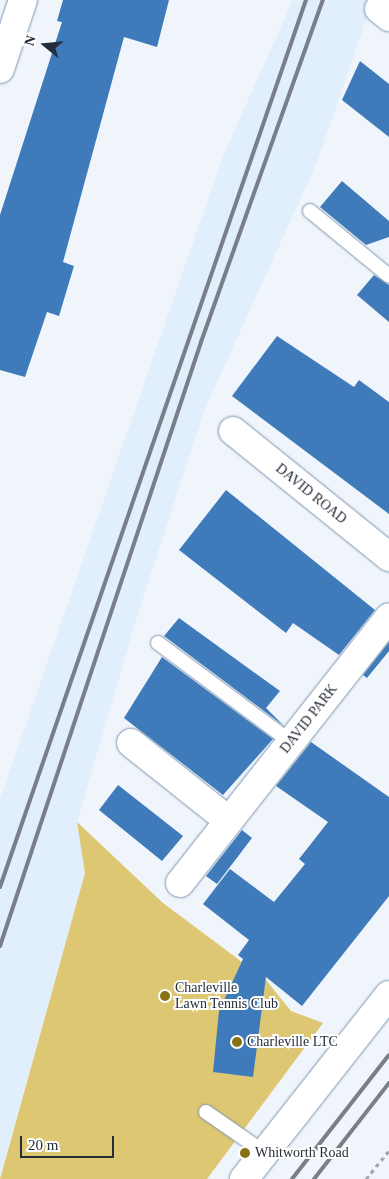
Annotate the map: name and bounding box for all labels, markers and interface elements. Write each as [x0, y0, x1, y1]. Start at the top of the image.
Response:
north arrow [20, 20, 70, 70]
text: N [22, 33, 39, 48]
street label: DAVID ROAD [272, 460, 350, 528]
street label: DAVID PARK [277, 681, 341, 757]
place label: Charleville Lawn Tennis Club [175, 980, 278, 1012]
marker: Charleville Lawn Tennis Club [159, 990, 171, 1002]
place label: Charleville LTC [247, 1034, 338, 1050]
marker: Charleville LTC [231, 1036, 243, 1048]
scale bar [22, 1126, 116, 1158]
text: 20 m [28, 1137, 58, 1153]
place label: Whitworth Road [255, 1145, 349, 1161]
marker: Whitworth Road [239, 1147, 251, 1159]

